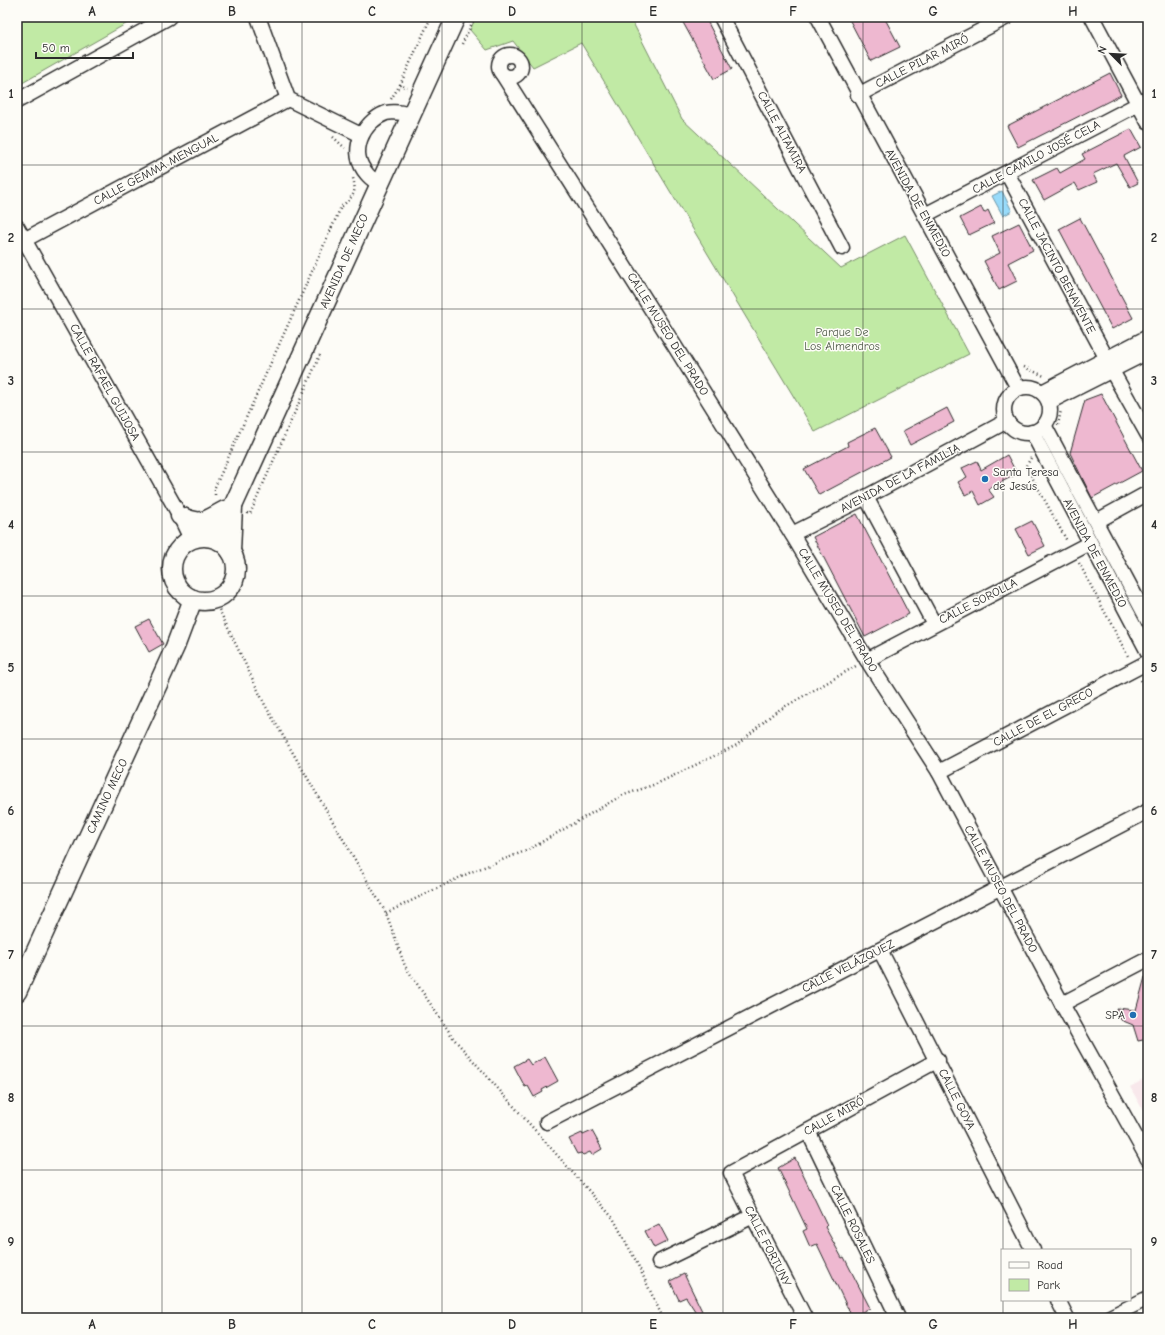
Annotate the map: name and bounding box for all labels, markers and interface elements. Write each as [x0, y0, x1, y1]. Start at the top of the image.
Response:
text: A [88, 4, 96, 19]
text: B [228, 4, 236, 19]
text: C [368, 4, 376, 19]
text: D [508, 4, 516, 19]
text: E [649, 4, 657, 19]
text: F [789, 4, 797, 19]
text: G [928, 4, 938, 19]
text: H [1068, 4, 1078, 19]
street label: CALLE PILAR MIRÓ [873, 31, 971, 91]
scale bar [36, 34, 133, 60]
north arrow [1091, 34, 1131, 74]
text: 50 m [42, 41, 70, 55]
text: N [1095, 44, 1110, 56]
text: 1 [8, 86, 14, 101]
text: 1 [1151, 86, 1157, 101]
street label: CALLE ALTAMIRA [755, 89, 809, 175]
street label: CALLE CAMILO JOSÉ CELA [970, 117, 1102, 197]
street label: CALLE GEMMA MENGUAL [91, 130, 221, 208]
street label: AVENIDA DE ENMEDIO [882, 146, 954, 260]
street label: CALLE JACINTO BENAVENTE [1015, 196, 1099, 336]
street label: AVENIDA DE MECO [317, 211, 371, 311]
text: 2 [8, 230, 14, 245]
text: 2 [1151, 230, 1157, 245]
street label: CALLE MUSEO DEL PRADO [624, 270, 712, 398]
street label: CALLE RAFAEL GUIJOSA [67, 321, 143, 443]
park label: Parque De Los Almendros [804, 325, 880, 353]
text: 3 [8, 373, 14, 388]
text: 3 [1151, 373, 1157, 388]
street label: AVENIDA DE LA FAMILIA [838, 441, 962, 515]
place label: Santa Teresa de Jesús [993, 465, 1059, 493]
marker: Santa Teresa de Jesús [980, 474, 990, 484]
street label: AVENIDA DE ENMEDIO [1060, 496, 1130, 610]
text: 4 [8, 517, 14, 532]
text: 4 [1151, 517, 1157, 532]
street label: CALLE MUSEO DEL PRADO [795, 545, 881, 675]
street label: CALLE SOROLLA [937, 575, 1019, 627]
text: 5 [8, 660, 15, 675]
text: 5 [1151, 660, 1158, 675]
street label: CALLE DE EL GRECO [990, 685, 1096, 749]
street label: CAMINO MECO [84, 756, 131, 836]
text: 6 [8, 803, 15, 818]
text: 6 [1151, 803, 1158, 818]
street label: CALLE MUSEO DEL PRADO [961, 823, 1041, 955]
street label: CALLE VELÁZQUEZ [799, 937, 897, 995]
text: 7 [8, 947, 14, 962]
text: 7 [1151, 947, 1157, 962]
place label: SPA [1105, 1008, 1125, 1022]
marker: SPA [1128, 1010, 1138, 1020]
street label: CALLE GOYA [936, 1066, 978, 1132]
text: 8 [8, 1090, 14, 1105]
text: 8 [1151, 1090, 1157, 1105]
street label: CALLE MIRÓ [801, 1093, 867, 1138]
street label: CALLE ROSALES [828, 1182, 878, 1266]
street label: CALLE FORTUNY [742, 1203, 795, 1289]
text: 9 [8, 1234, 15, 1249]
text: 9 [1151, 1234, 1158, 1249]
legend [1001, 1249, 1131, 1301]
text: Road [1037, 1258, 1063, 1272]
text: Park [1037, 1278, 1060, 1292]
text: A [88, 1317, 96, 1332]
text: B [228, 1317, 236, 1332]
text: C [368, 1317, 376, 1332]
text: D [508, 1317, 516, 1332]
text: E [649, 1317, 657, 1332]
text: F [789, 1317, 797, 1332]
text: G [928, 1317, 938, 1332]
text: H [1068, 1317, 1078, 1332]

